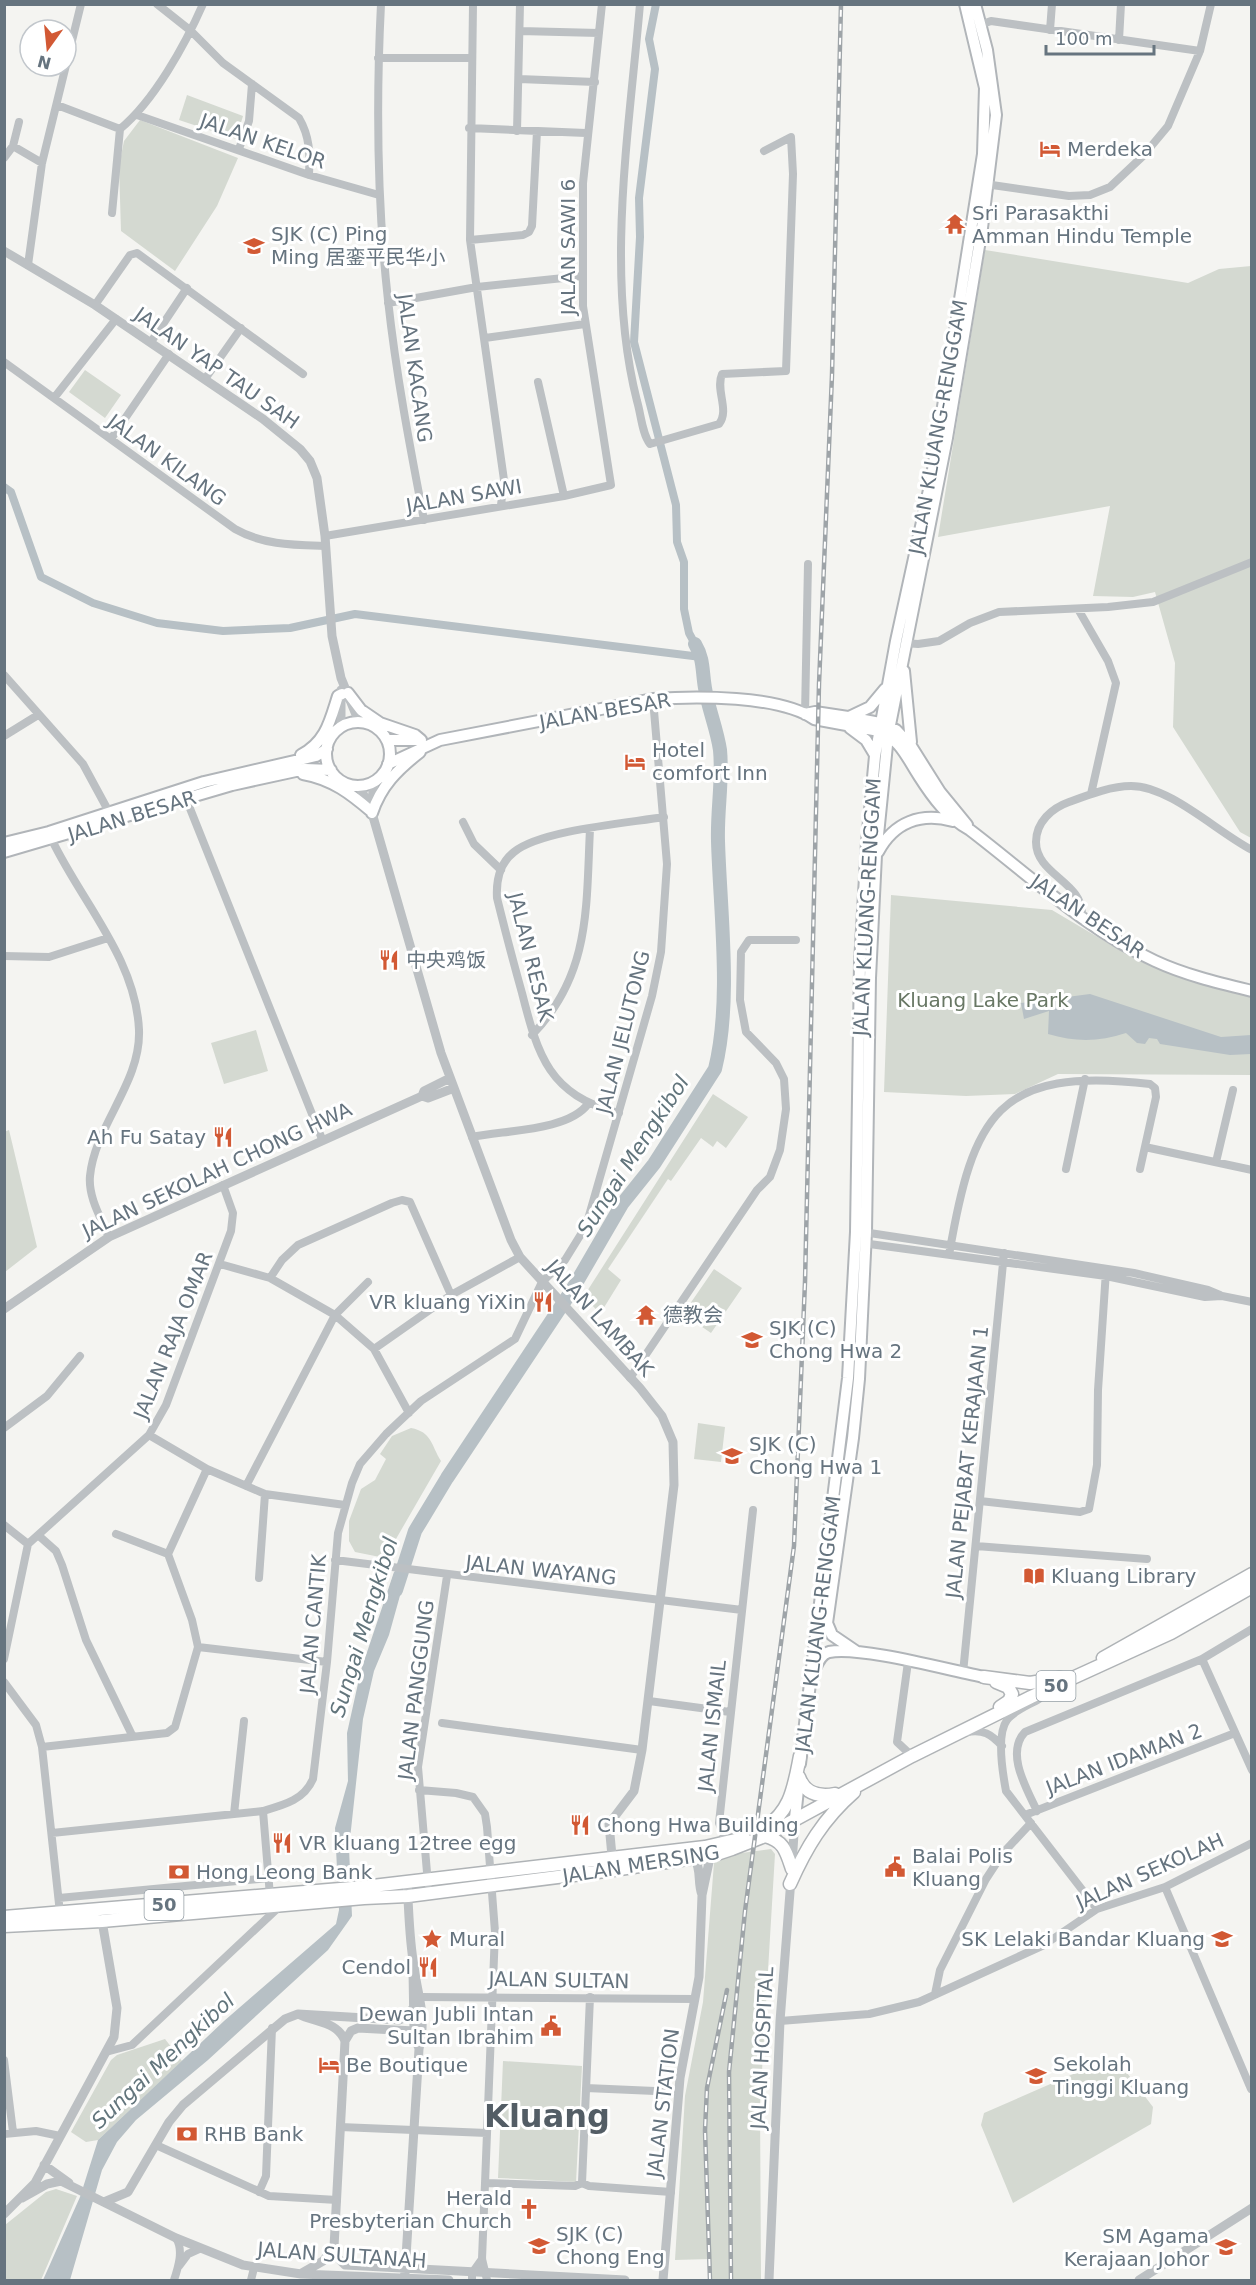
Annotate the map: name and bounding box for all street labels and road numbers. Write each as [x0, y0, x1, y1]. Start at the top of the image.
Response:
street label: JALAN KELOR [195, 108, 329, 174]
street label: JALAN SAWI 6 [556, 179, 580, 317]
street label: JALAN KACANG [392, 290, 437, 444]
street label: JALAN KLUANG-RENGGAM [903, 298, 972, 558]
street label: JALAN YAP TAU SAH [128, 301, 304, 434]
street label: JALAN KILANG [101, 408, 231, 511]
street label: JALAN SAWI [402, 474, 524, 518]
street label: JALAN BESAR [536, 688, 673, 735]
street label: JALAN KLUANG-RENGGAM [848, 777, 886, 1039]
street label: JALAN BESAR [63, 785, 199, 847]
street label: JALAN BESAR [1025, 868, 1150, 963]
street label: JALAN RESAK [503, 888, 559, 1025]
street label: JALAN JELUTONG [591, 948, 655, 1118]
street label: JALAN SEKOLAH CHONG HWA [77, 1097, 356, 1244]
street label: JALAN RAJA OMAR [128, 1248, 218, 1424]
street label: JALAN LAMBAK [540, 1253, 659, 1382]
street label: JALAN PEJABAT KERAJAAN 1 [941, 1324, 993, 1602]
street label: JALAN KLUANG-RENGGAM [790, 1494, 846, 1756]
street label: JALAN WAYANG [462, 1550, 618, 1590]
street label: JALAN CANTIK [295, 1553, 331, 1697]
street label: JALAN PANGGUNG [393, 1599, 439, 1783]
street label: JALAN ISMAIL [693, 1658, 731, 1795]
road number: 50 [1036, 1671, 1076, 1701]
street label: JALAN IDAMAN 2 [1041, 1718, 1206, 1801]
street label: JALAN SEKOLAH [1071, 1828, 1228, 1915]
street label: JALAN MERSING [559, 1840, 721, 1889]
road number: 50 [144, 1890, 184, 1920]
street label: JALAN HOSPITAL [746, 1965, 778, 2132]
street label: JALAN SULTAN [486, 1967, 630, 1993]
street label: JALAN STATION [642, 2027, 684, 2181]
street label: JALAN SULTANAH [255, 2237, 427, 2273]

